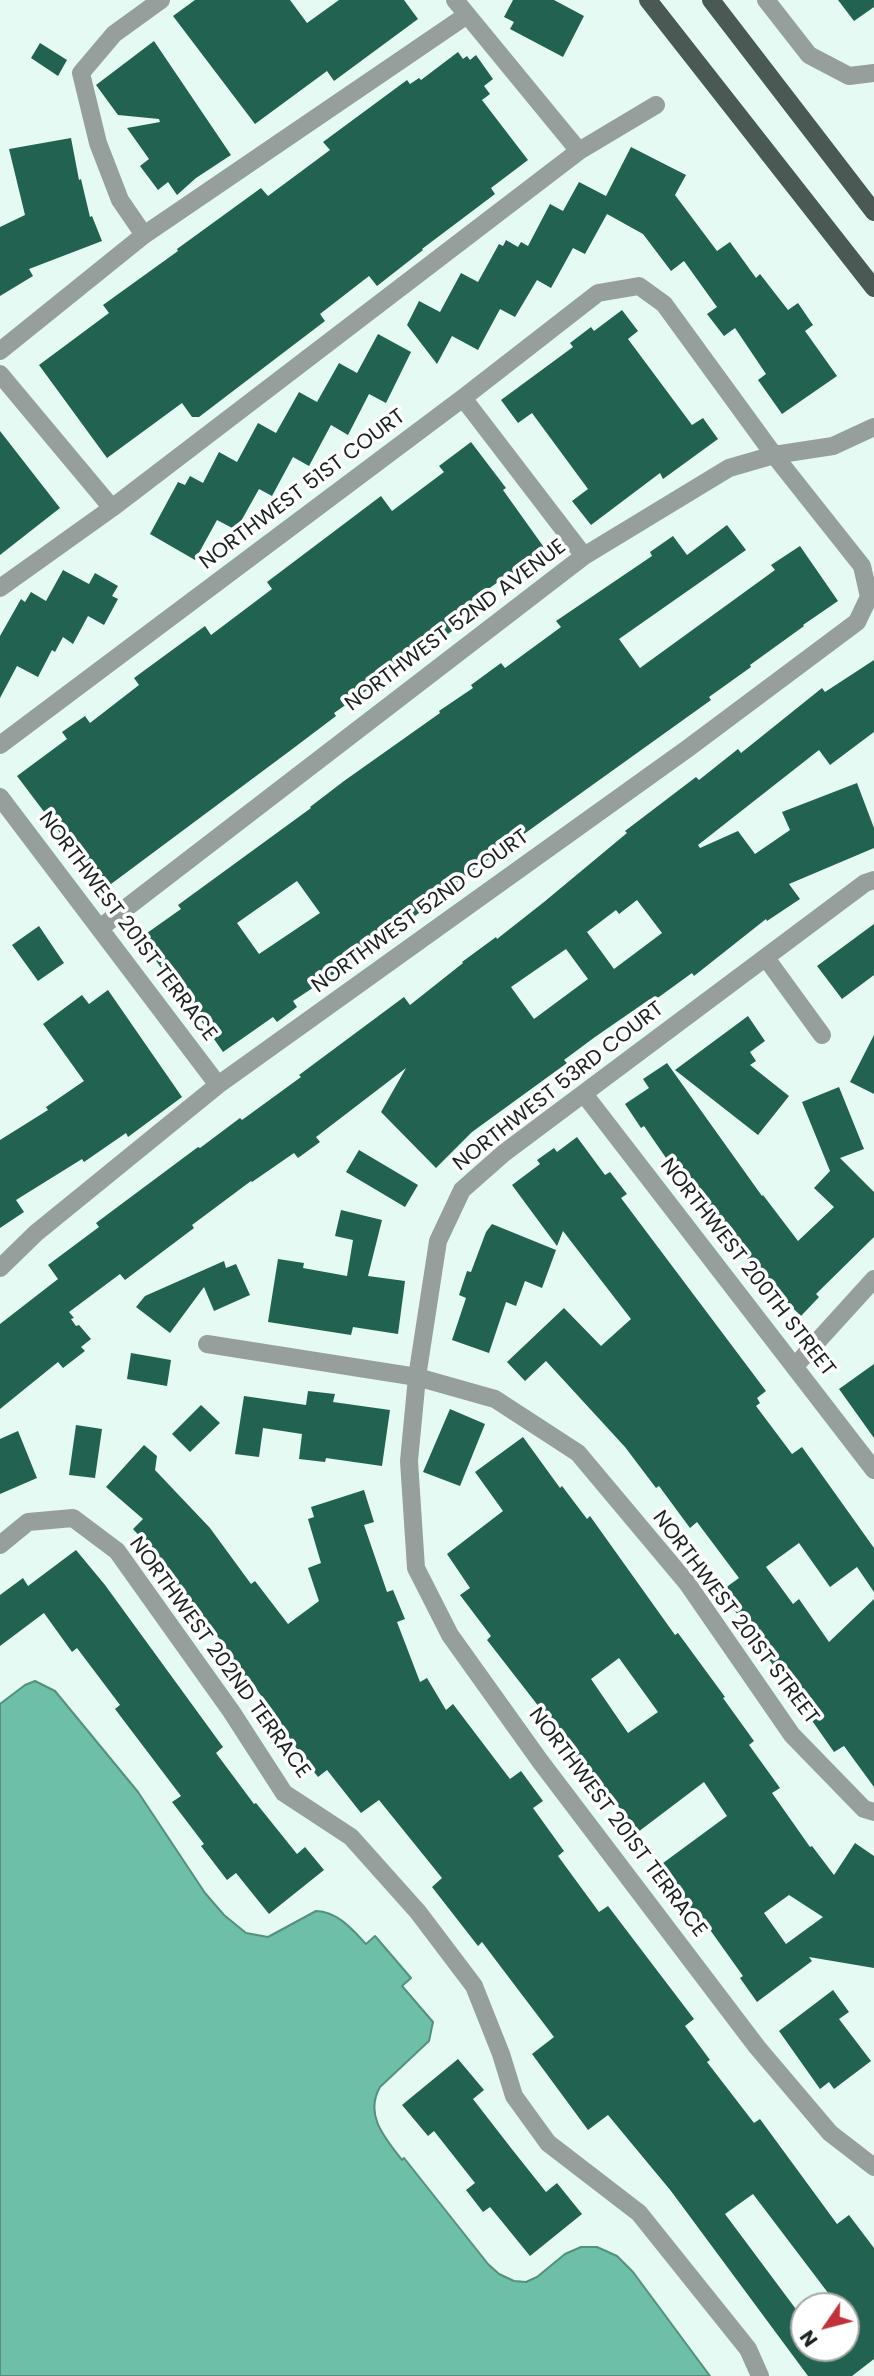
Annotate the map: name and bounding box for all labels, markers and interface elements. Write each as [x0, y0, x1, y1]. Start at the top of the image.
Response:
street label: NORTHWEST 51ST COURT [195, 404, 411, 576]
street label: NORTHWEST 52ND AVENUE [341, 535, 571, 717]
street label: NORTHWEST 201ST TERRACE [33, 807, 221, 1047]
street label: NORTHWEST 52ND COURT [308, 825, 534, 999]
street label: NORTHWEST 53RD COURT [449, 997, 669, 1177]
street label: NORTHWEST 200TH STREET [654, 1154, 840, 1382]
street label: NORTHWEST 201ST STREET [646, 1506, 824, 1730]
street label: NORTHWEST 202ND TERRACE [123, 1533, 315, 1783]
street label: NORTHWEST 201ST TERRACE [523, 1703, 711, 1943]
north arrow [790, 2292, 860, 2362]
text: N [794, 2325, 824, 2352]

